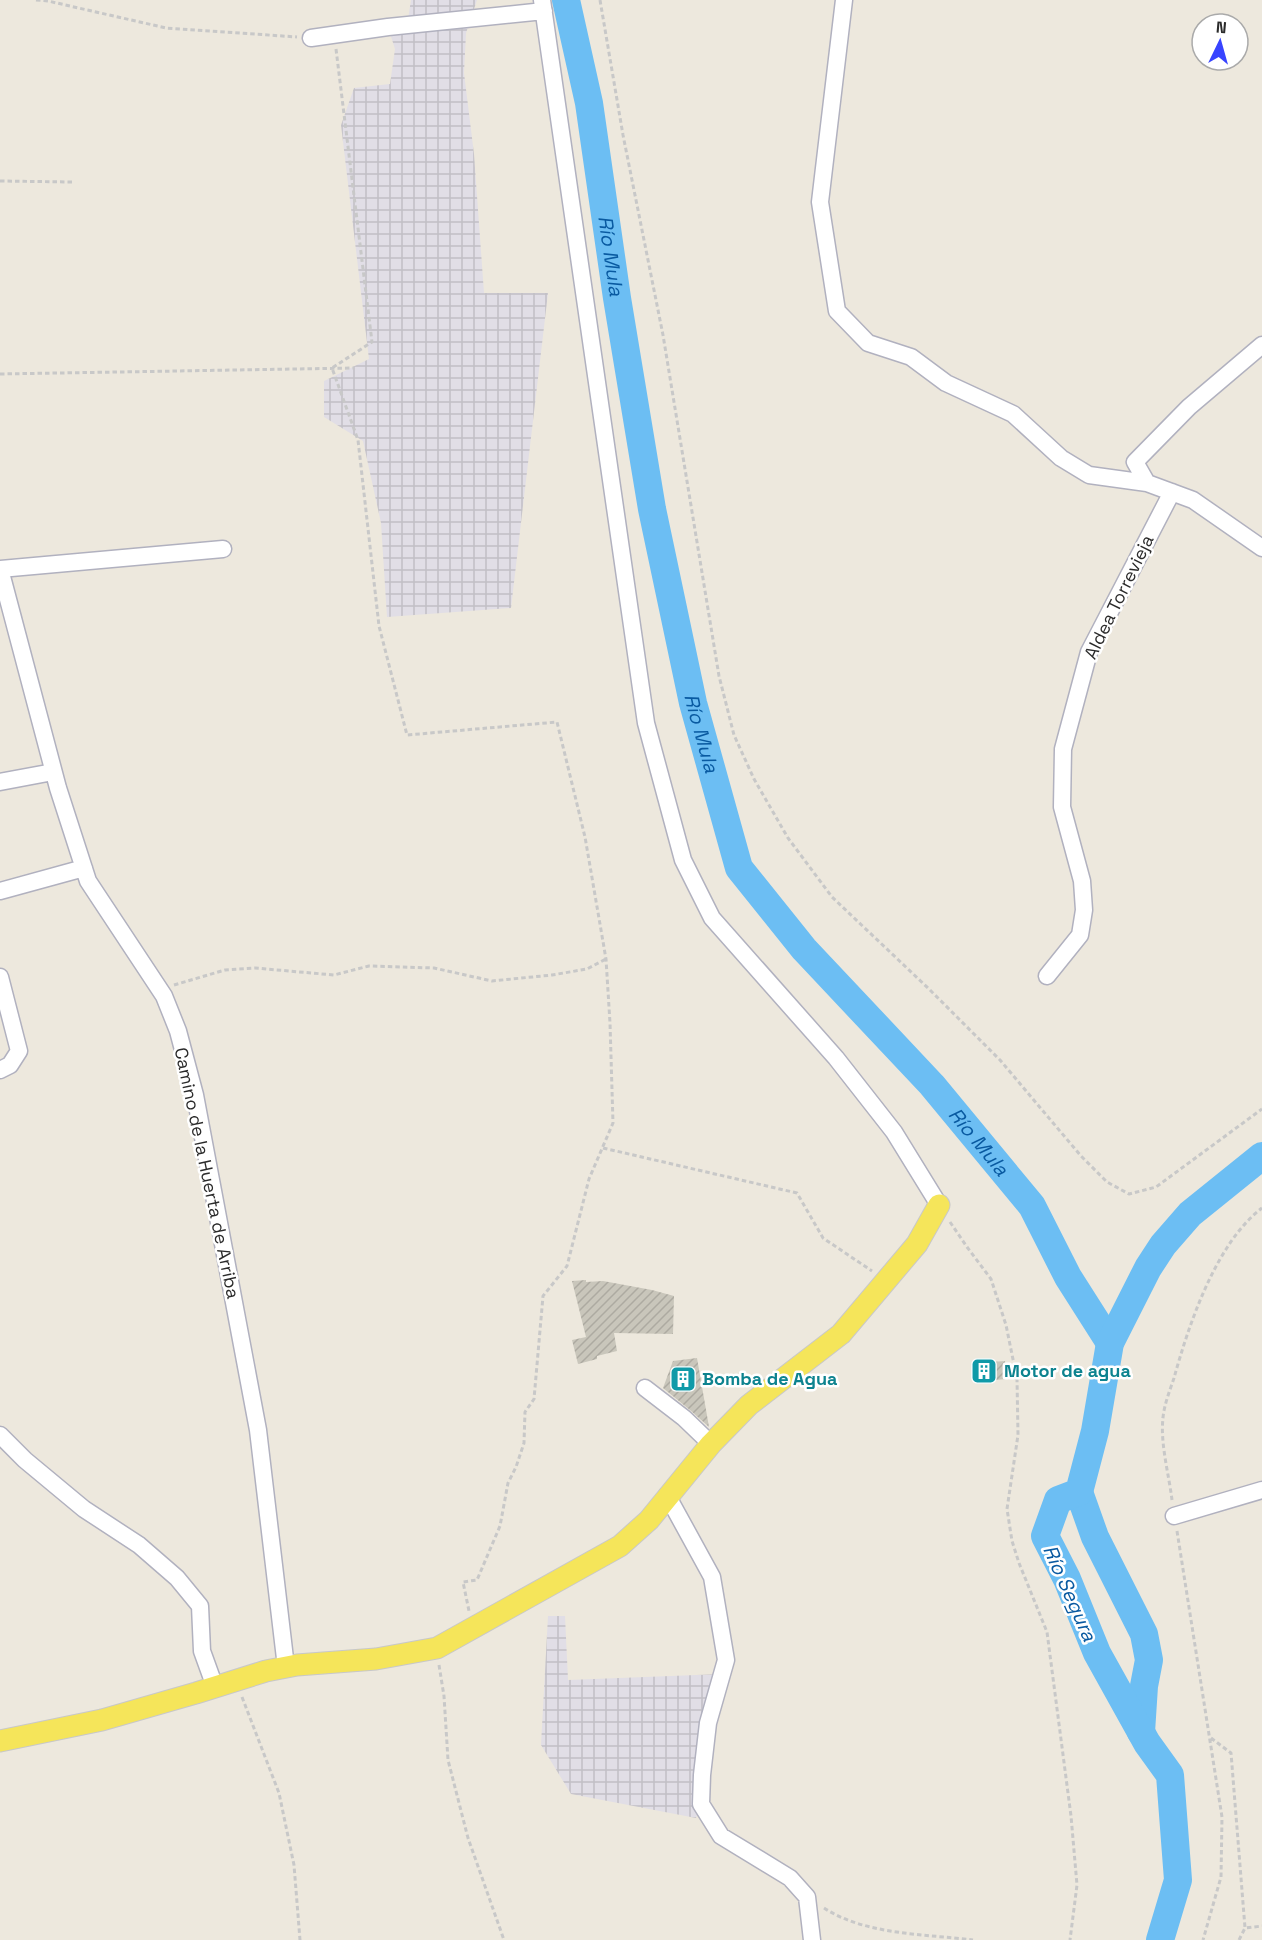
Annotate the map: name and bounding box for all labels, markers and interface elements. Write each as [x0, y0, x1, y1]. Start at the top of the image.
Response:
north arrow [1190, 12, 1250, 72]
text: N [1215, 17, 1228, 38]
water label: Río Mula [592, 214, 630, 298]
street label: Aldea Torrevieja [1079, 531, 1159, 663]
water label: Río Mula [678, 691, 725, 776]
street label: Camino de la Huerta de Arriba [170, 1045, 245, 1301]
water label: Río Mula [943, 1102, 1015, 1181]
building icon: Motor de agua [969, 1356, 999, 1386]
place label: Motor de agua [1004, 1359, 1131, 1382]
building icon: Bomba de Agua [668, 1364, 698, 1394]
place label: Bomba de Agua [702, 1367, 838, 1390]
water label: Río Segura [1037, 1541, 1103, 1646]

